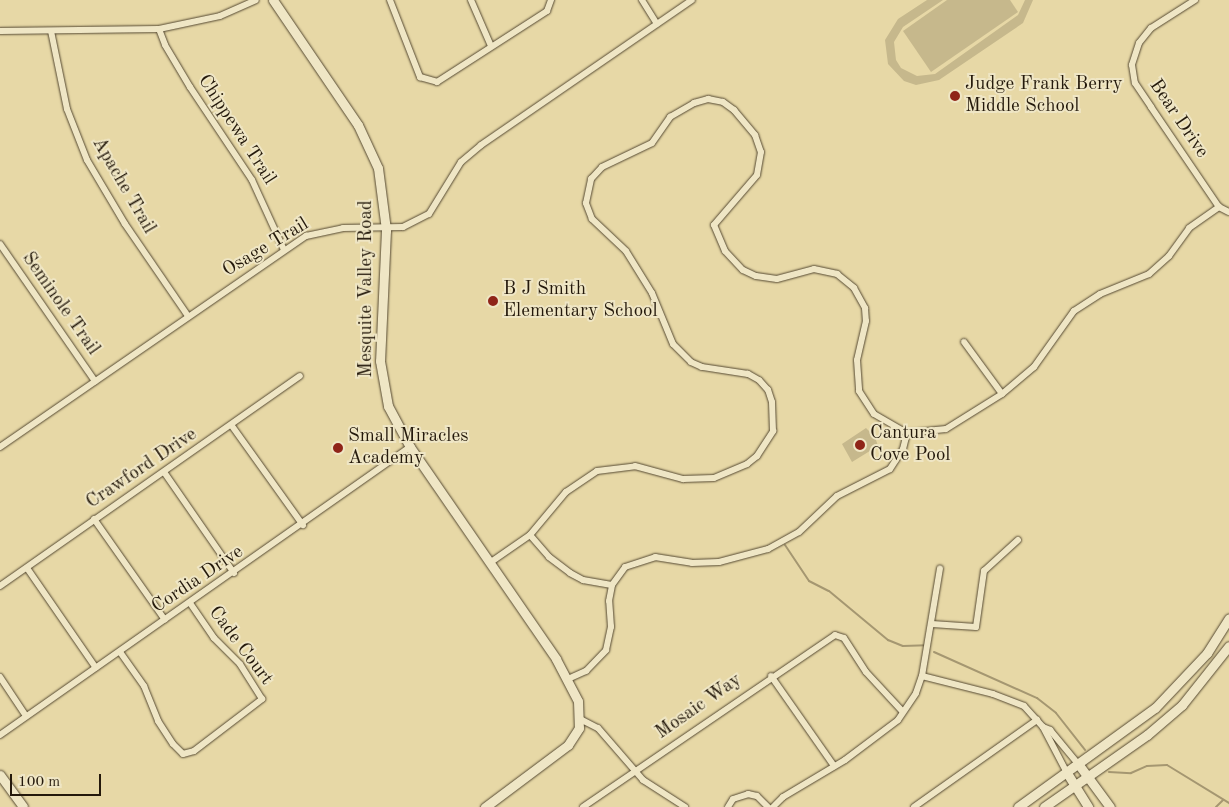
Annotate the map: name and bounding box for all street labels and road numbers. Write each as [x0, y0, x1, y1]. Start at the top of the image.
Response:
street label: Chippewa Trail [192, 71, 280, 189]
street label: Bear Drive [1143, 75, 1213, 163]
street label: Apache Trail [86, 134, 160, 238]
street label: Mesquite Valley Road [356, 200, 378, 378]
street label: Osage Trail [219, 213, 313, 283]
street label: Seminole Trail [16, 248, 104, 360]
street label: Crawford Drive [82, 424, 202, 514]
street label: Cordia Drive [148, 541, 248, 619]
street label: Cade Court [203, 602, 277, 690]
street label: Mosaic Way [652, 669, 746, 745]

